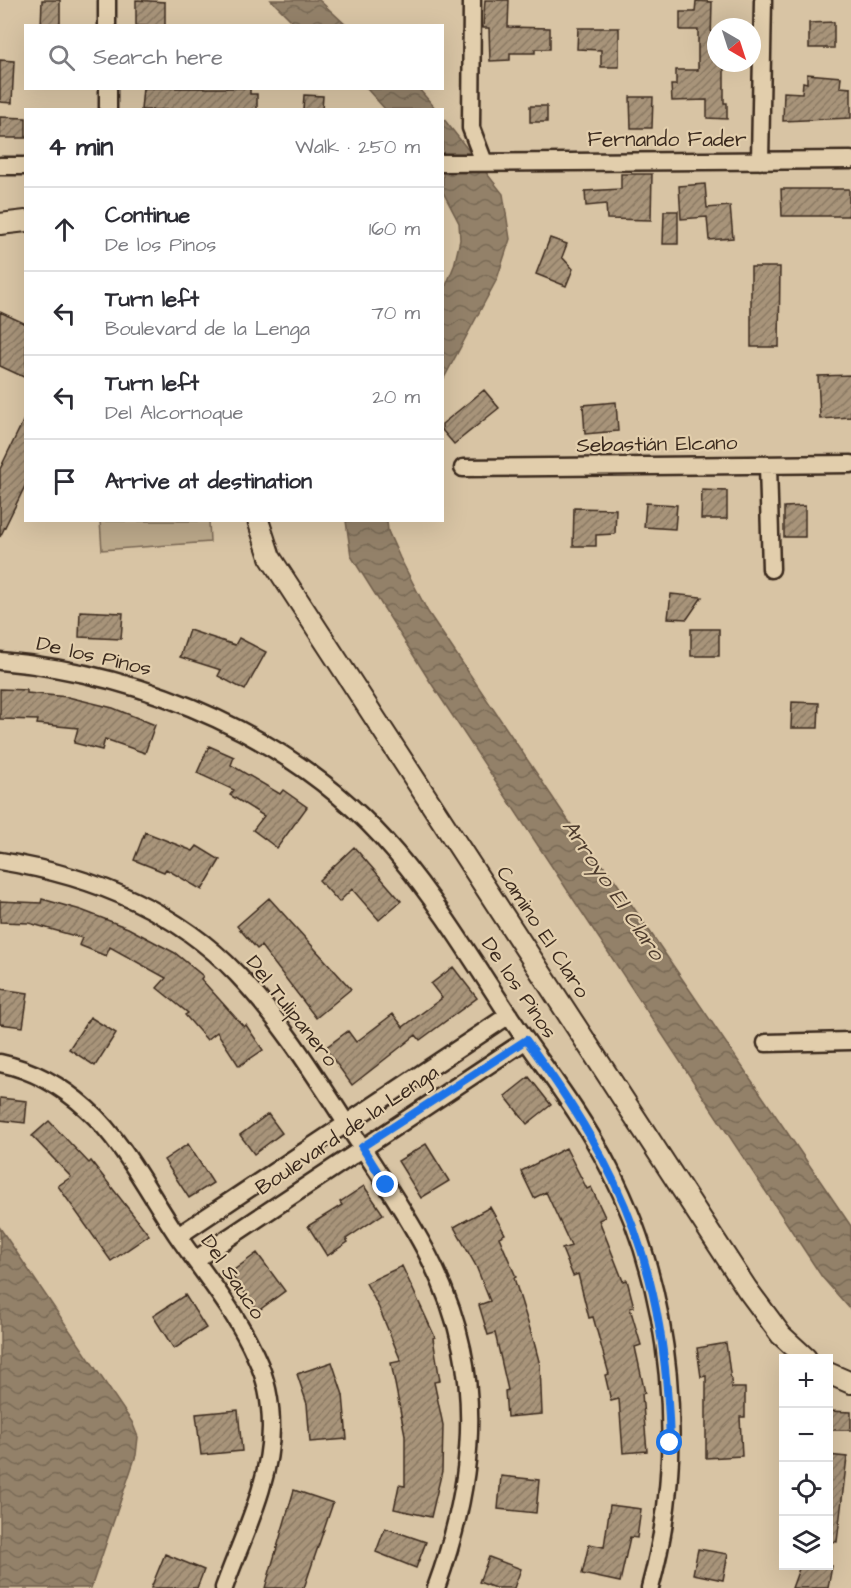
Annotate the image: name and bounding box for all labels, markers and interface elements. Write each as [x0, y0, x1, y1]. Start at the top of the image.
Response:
north arrow [707, 18, 761, 72]
search box [24, 24, 444, 90]
icon: search [45, 41, 78, 74]
text: Search here [93, 42, 223, 73]
street label: Fernando Fader [587, 125, 747, 154]
text: 4 min [48, 129, 113, 165]
text: Walk · 250 m [295, 133, 420, 161]
text: Continue [105, 200, 190, 231]
icon: ahead [48, 213, 81, 246]
text: 160 m [369, 215, 420, 243]
text: De los Pinos [105, 231, 216, 259]
text: Turn left [105, 284, 199, 315]
icon: left [48, 297, 81, 330]
text: 70 m [372, 299, 420, 327]
text: Boulevard de la Lenga [105, 315, 310, 343]
text: Turn left [105, 368, 199, 399]
icon: left [48, 381, 81, 414]
text: 20 m [372, 383, 420, 411]
text: Del Alcornoque [105, 399, 243, 427]
street label: Sebastián Elcano [576, 428, 738, 460]
icon: arrive [48, 465, 81, 498]
text: Arrive at destination [105, 466, 312, 497]
street label: De los Pinos [34, 629, 154, 683]
water label: Arroyo El Claro [553, 813, 673, 969]
street label: Camino El Claro [489, 860, 597, 1004]
street label: De los Pinos [474, 931, 564, 1045]
street label: Del Tulipanero [238, 949, 345, 1074]
street label: Boulevard de la Lenga [250, 1058, 446, 1204]
route end [372, 1171, 398, 1197]
street label: Del Sauco [194, 1229, 272, 1325]
map controls [779, 1354, 833, 1570]
button: + [779, 1354, 833, 1408]
button: − [779, 1408, 833, 1462]
route start [656, 1429, 682, 1455]
button: locate [779, 1462, 833, 1516]
button: layers [779, 1516, 833, 1570]

